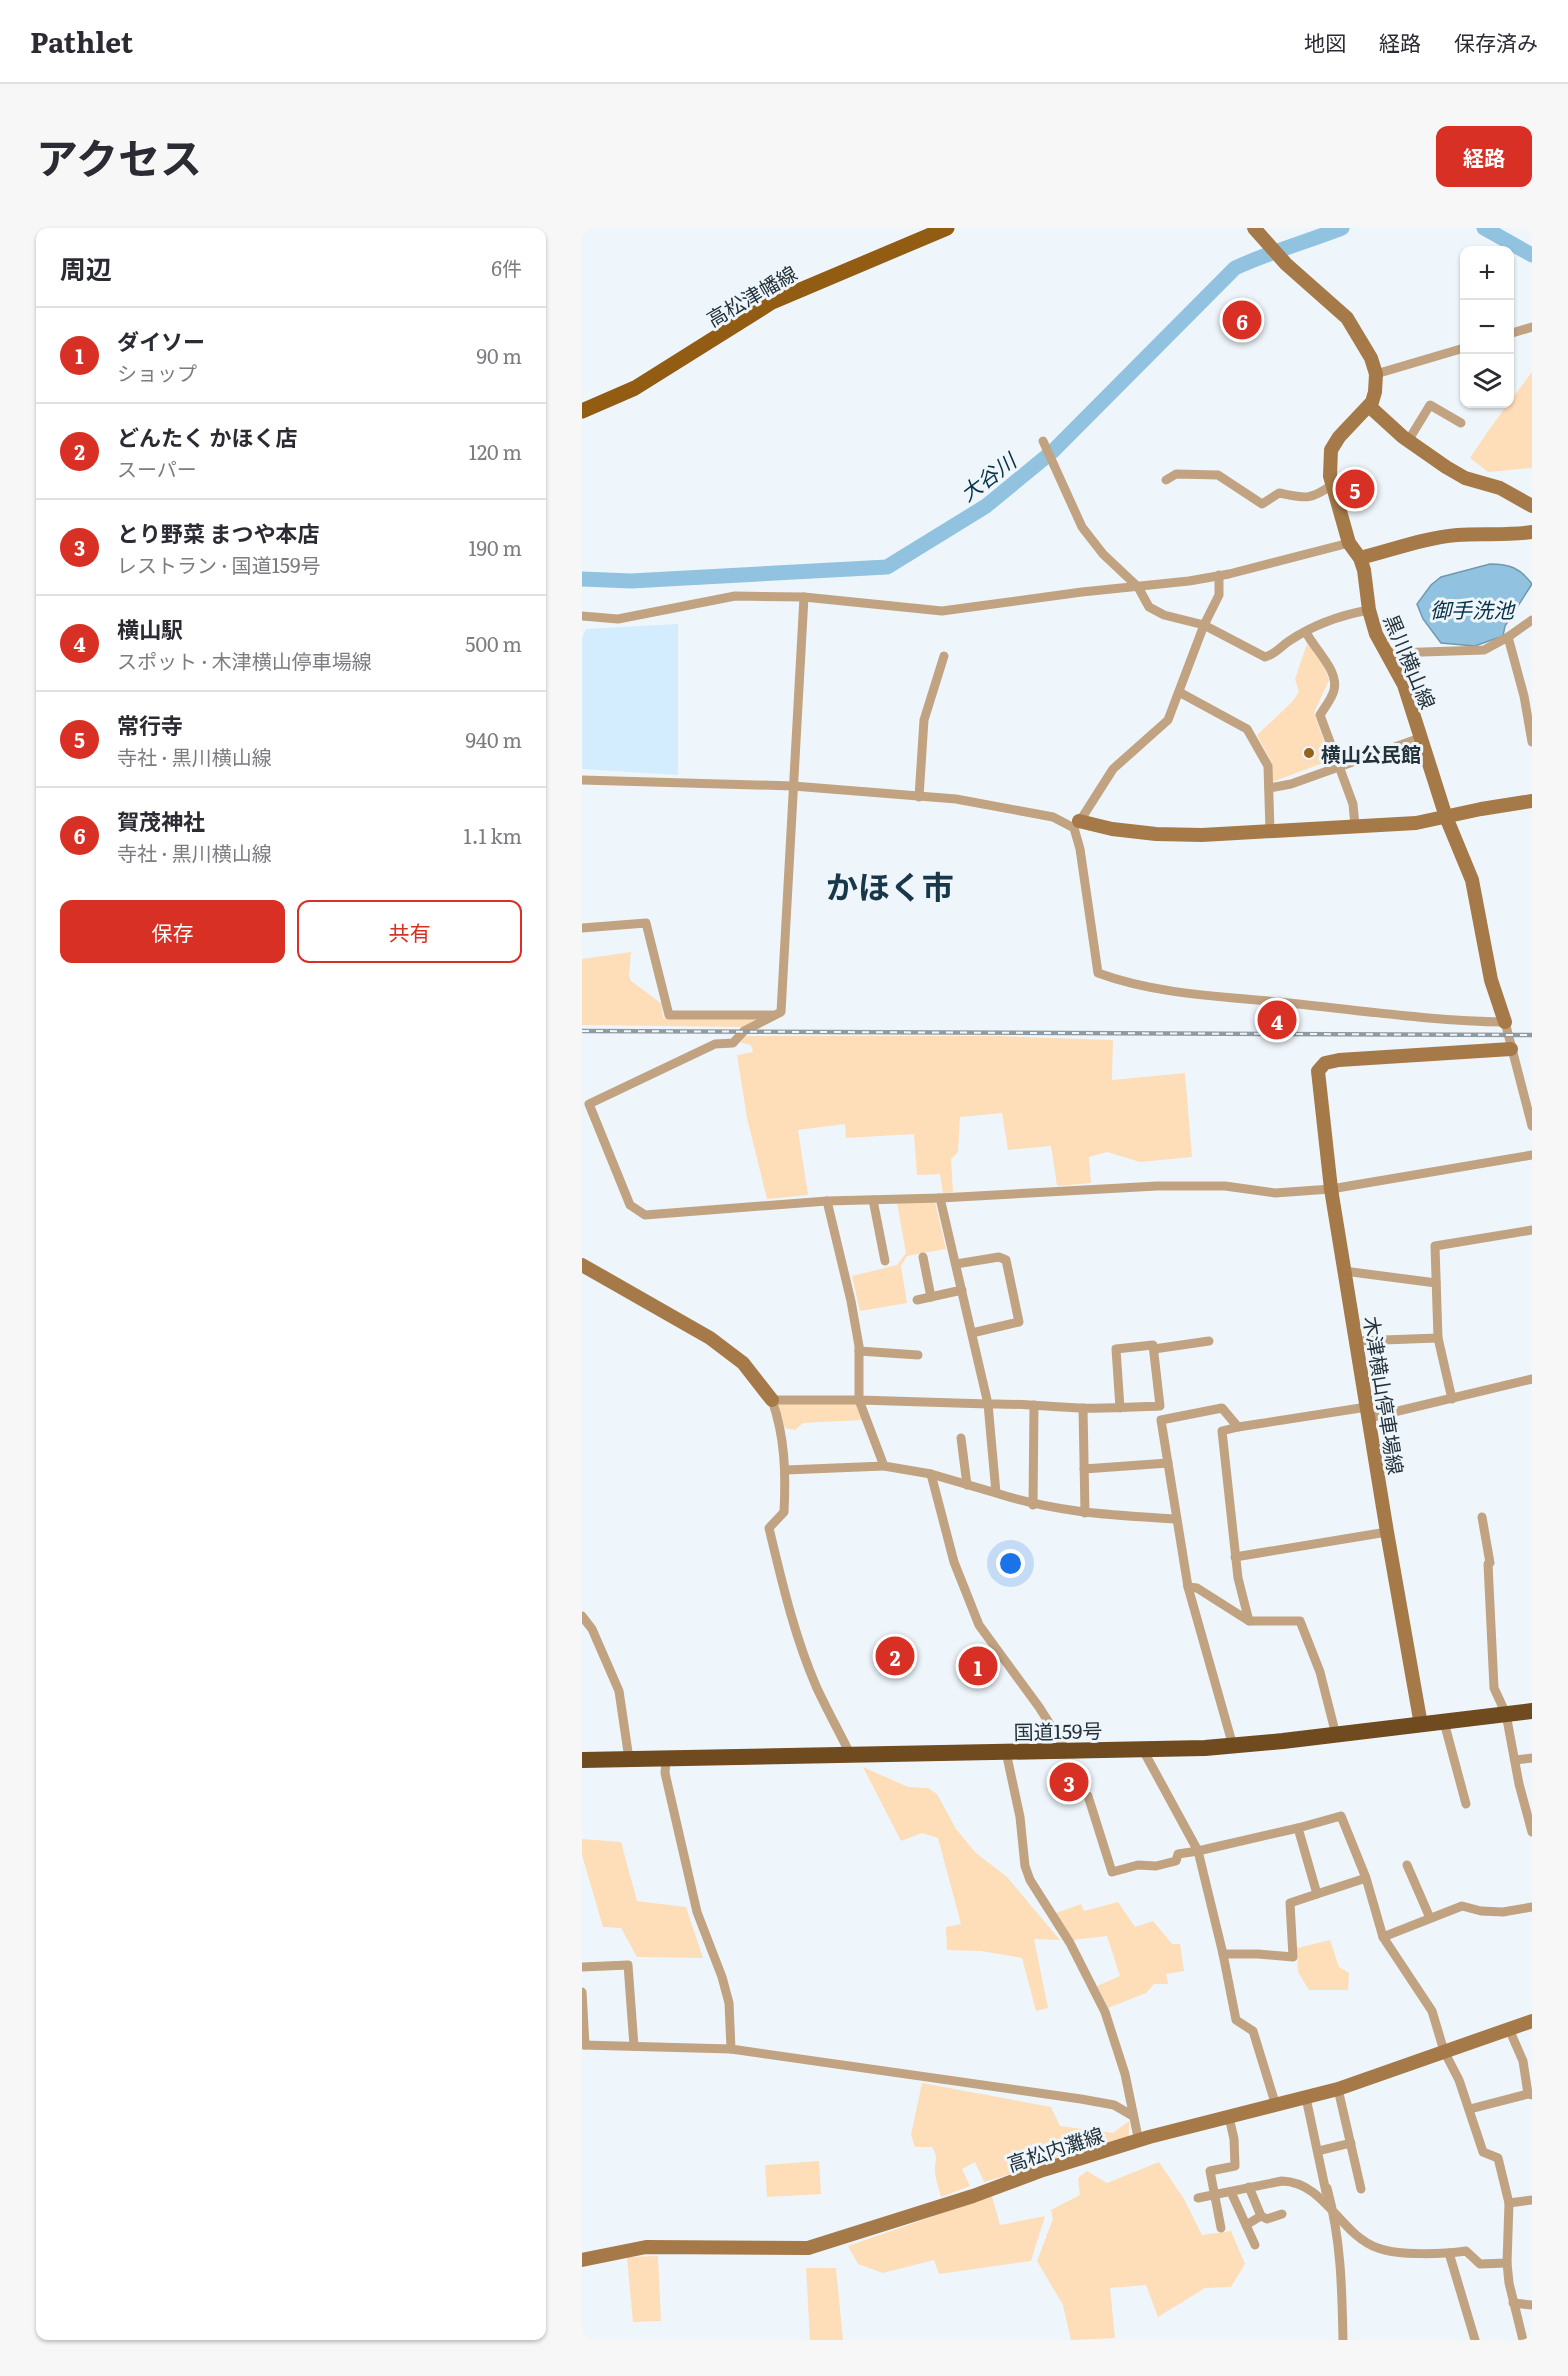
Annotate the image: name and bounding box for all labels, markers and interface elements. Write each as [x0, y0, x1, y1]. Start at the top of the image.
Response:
text: Pathlet [30, 20, 133, 62]
text: 地図 [1304, 26, 1346, 57]
text: 経路 [1379, 26, 1421, 57]
text: 保存済み [1454, 26, 1538, 57]
text: アクセス [36, 125, 202, 187]
button: 経路 [1436, 126, 1532, 187]
map controls [1460, 246, 1514, 408]
button: + [1460, 246, 1514, 300]
text: 周辺 [60, 248, 112, 287]
text: 6件 [491, 252, 522, 282]
street label: 高松津幡線 [700, 257, 802, 333]
pin: 6 [1222, 298, 1262, 343]
button: − [1460, 300, 1514, 354]
text: ダイソー [117, 324, 205, 357]
text: 1 [75, 340, 84, 370]
text: 90 m [477, 340, 522, 370]
button: layers [1460, 354, 1514, 408]
text: ショップ [117, 357, 197, 387]
text: どんたく かほく店 [117, 420, 297, 453]
text: 2 [74, 436, 85, 466]
text: 120 m [469, 436, 522, 466]
water label: 大谷川 [953, 443, 1023, 507]
text: スーパー [117, 453, 197, 483]
pin: 5 [1336, 466, 1374, 512]
text: とり野菜 まつや本店 [117, 516, 319, 549]
text: 3 [74, 532, 85, 562]
text: 190 m [468, 532, 522, 562]
text: レストラン · 国道159号 [117, 549, 320, 579]
water label: 御手洗池 [1430, 593, 1516, 624]
street label: 黒川横山線 [1378, 609, 1444, 713]
text: 横山駅 [117, 612, 183, 645]
text: 4 [73, 628, 86, 658]
text: 500 m [465, 628, 522, 658]
text: スポット · 木津横山停車場線 [117, 645, 372, 675]
text: 常行寺 [117, 708, 183, 741]
text: 5 [74, 724, 85, 754]
text: 940 m [466, 724, 522, 754]
place label: 横山公民館 [1321, 738, 1421, 768]
text: 寺社 · 黒川横山線 [117, 741, 272, 771]
marker: 横山公民館 [1302, 746, 1316, 760]
text: 賀茂神社 [117, 804, 205, 837]
text: 6 [74, 820, 85, 850]
text: 1.1 km [464, 820, 522, 850]
text: 寺社 · 黒川横山線 [117, 837, 272, 867]
district label: かほく市 [826, 861, 954, 909]
button: 保存 [60, 900, 285, 963]
button: 共有 [297, 900, 522, 963]
pin: 4 [1258, 998, 1296, 1042]
street label: 木津横山停車場線 [1358, 1314, 1412, 1476]
your location [996, 1549, 1025, 1578]
pin: 2 [876, 1634, 914, 1678]
pin: 1 [958, 1644, 998, 1688]
street label: 国道159号 [1013, 1714, 1103, 1746]
pin: 3 [1050, 1760, 1088, 1804]
street label: 高松内灘線 [1003, 2118, 1107, 2178]

